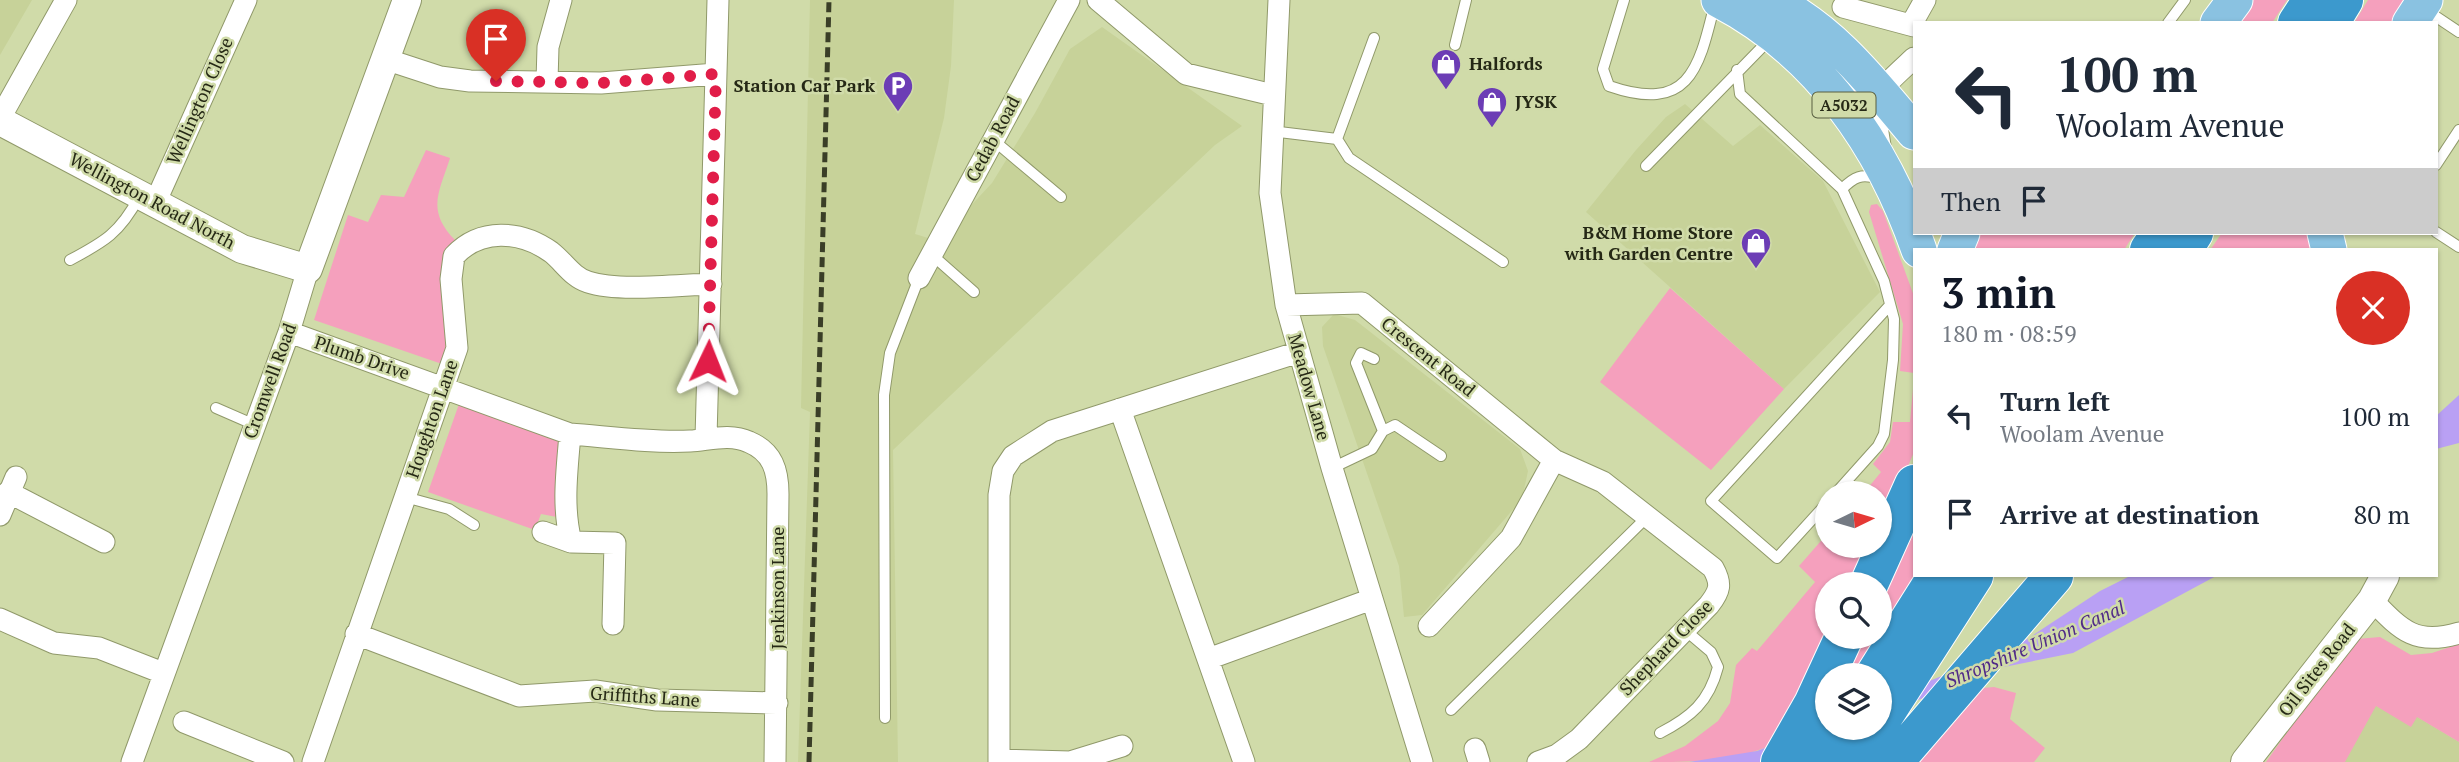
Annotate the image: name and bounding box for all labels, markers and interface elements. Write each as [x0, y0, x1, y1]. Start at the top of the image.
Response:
pin [466, 9, 526, 81]
icon: arrive [477, 20, 515, 58]
street label: Wellington Close [160, 33, 238, 168]
text: 100 m [2056, 41, 2198, 106]
shop icon: Halfords [1429, 47, 1463, 91]
icon: left [1941, 49, 2032, 140]
place label: Halfords [1469, 51, 1543, 75]
parking icon: Station Car Park [881, 69, 915, 113]
place label: Station Car Park [733, 73, 876, 97]
shop icon: JYSK [1475, 85, 1509, 129]
place label: JYSK [1515, 89, 1557, 113]
street label: Cedab Road [960, 92, 1025, 186]
road number: A5032 [1812, 92, 1876, 118]
text: Woolam Avenue [2056, 104, 2285, 146]
street label: Wellington Road North [65, 146, 240, 254]
icon: arrive [2015, 182, 2053, 220]
text: Then [1941, 184, 2001, 218]
place label: B&M Home Store with Garden Centre [1564, 220, 1733, 265]
shop icon: B&M Home Store with Garden Centre [1739, 226, 1773, 270]
text: 3 min [1941, 264, 2056, 320]
button: close [2336, 271, 2410, 345]
street label: Crescent Road [1377, 311, 1481, 402]
text: 180 m · 08:59 [1941, 318, 2076, 349]
street label: Cromwell Road [237, 320, 301, 442]
position arrow [671, 324, 745, 398]
street label: Plumb Drive [312, 330, 413, 385]
street label: Meadow Lane [1283, 331, 1337, 443]
street label: Houghton Lane [400, 356, 463, 481]
text: Turn left [2000, 384, 2110, 418]
icon: left [1941, 397, 1979, 435]
text: 100 m [2340, 399, 2410, 433]
text: Woolam Avenue [2000, 418, 2164, 449]
north arrow [1815, 481, 1892, 558]
map controls [1815, 481, 1892, 740]
icon: arrive [1941, 495, 1979, 533]
text: Arrive at destination [2000, 497, 2259, 531]
text: 80 m [2354, 497, 2410, 531]
street label: Jenkinson Lane [765, 527, 789, 649]
button: search [1815, 572, 1892, 649]
street label: Shephard Close [1614, 594, 1717, 700]
water label: Shropshire Union Canal [1941, 594, 2129, 693]
street label: Oil Sites Road [2272, 618, 2360, 721]
button: layers [1815, 663, 1892, 740]
street label: Griffiths Lane [589, 680, 701, 712]

